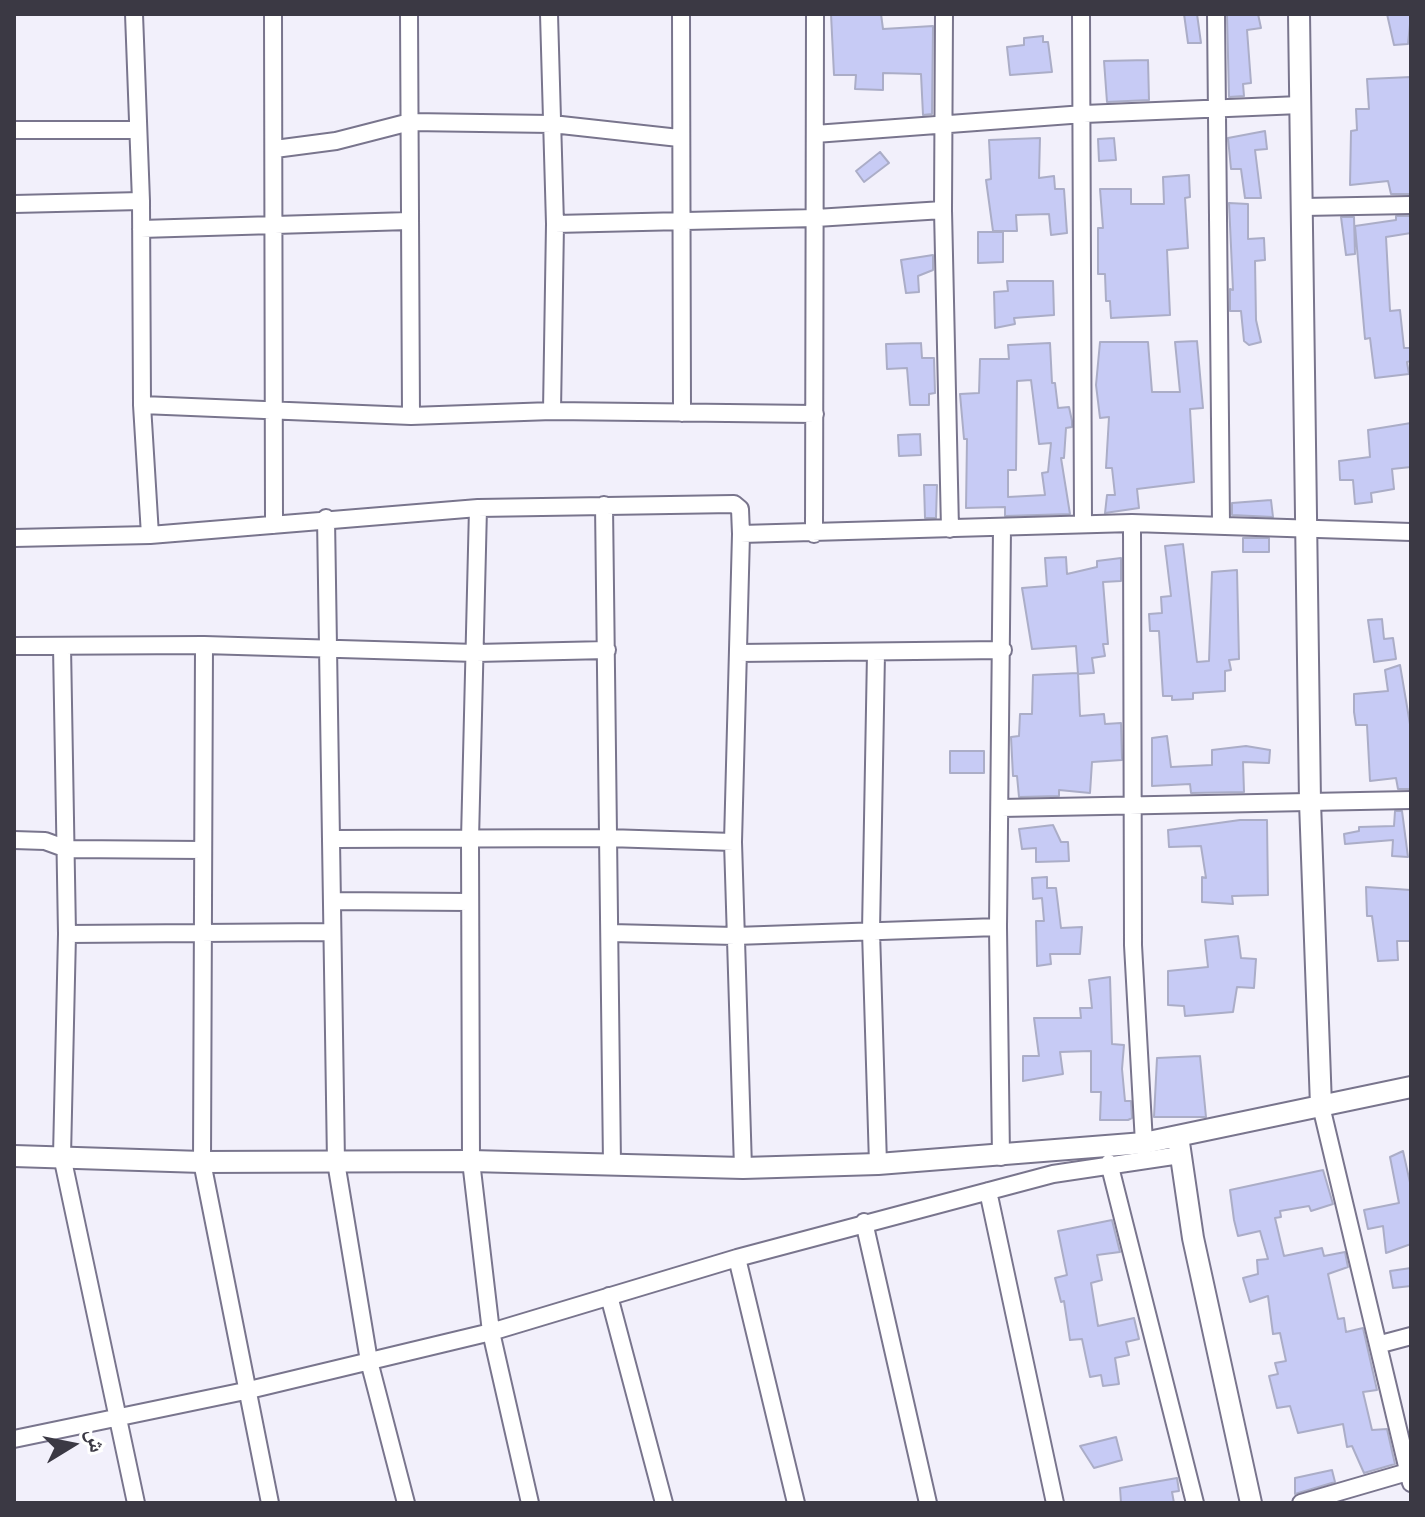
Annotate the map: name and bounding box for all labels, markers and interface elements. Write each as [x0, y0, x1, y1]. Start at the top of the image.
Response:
north arrow [32, 1405, 112, 1485]
text: ش [81, 1427, 111, 1455]

